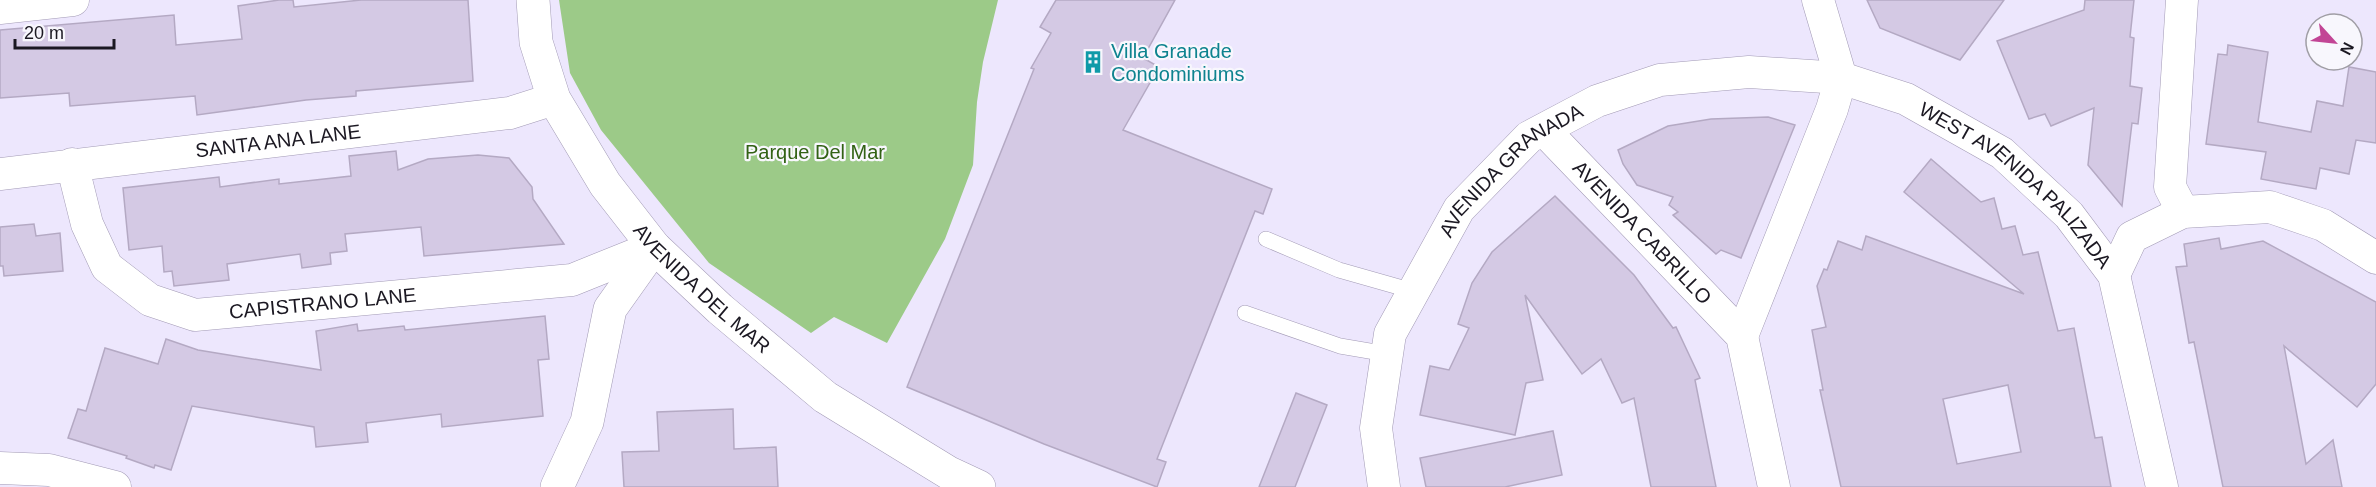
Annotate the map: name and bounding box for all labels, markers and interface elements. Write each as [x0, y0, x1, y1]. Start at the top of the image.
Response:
scale bar [15, 12, 114, 50]
north arrow [2304, 12, 2364, 72]
text: 20 m [24, 23, 64, 43]
place label: Villa Granade Condominiums [1111, 40, 1244, 85]
text: N [2337, 40, 2357, 58]
building icon: Villa Granade Condominiums [1080, 49, 1106, 75]
street label: WEST AVENIDA PALIZADA [1915, 98, 2116, 273]
street label: AVENIDA GRANADA [1435, 99, 1587, 241]
street label: SANTA ANA LANE [194, 120, 362, 162]
park label: Parque Del Mar [745, 141, 885, 163]
street label: AVENIDA CABRILLO [1569, 156, 1716, 308]
street label: AVENIDA DEL MAR [629, 219, 775, 357]
street label: CAPISTRANO LANE [228, 284, 417, 323]

